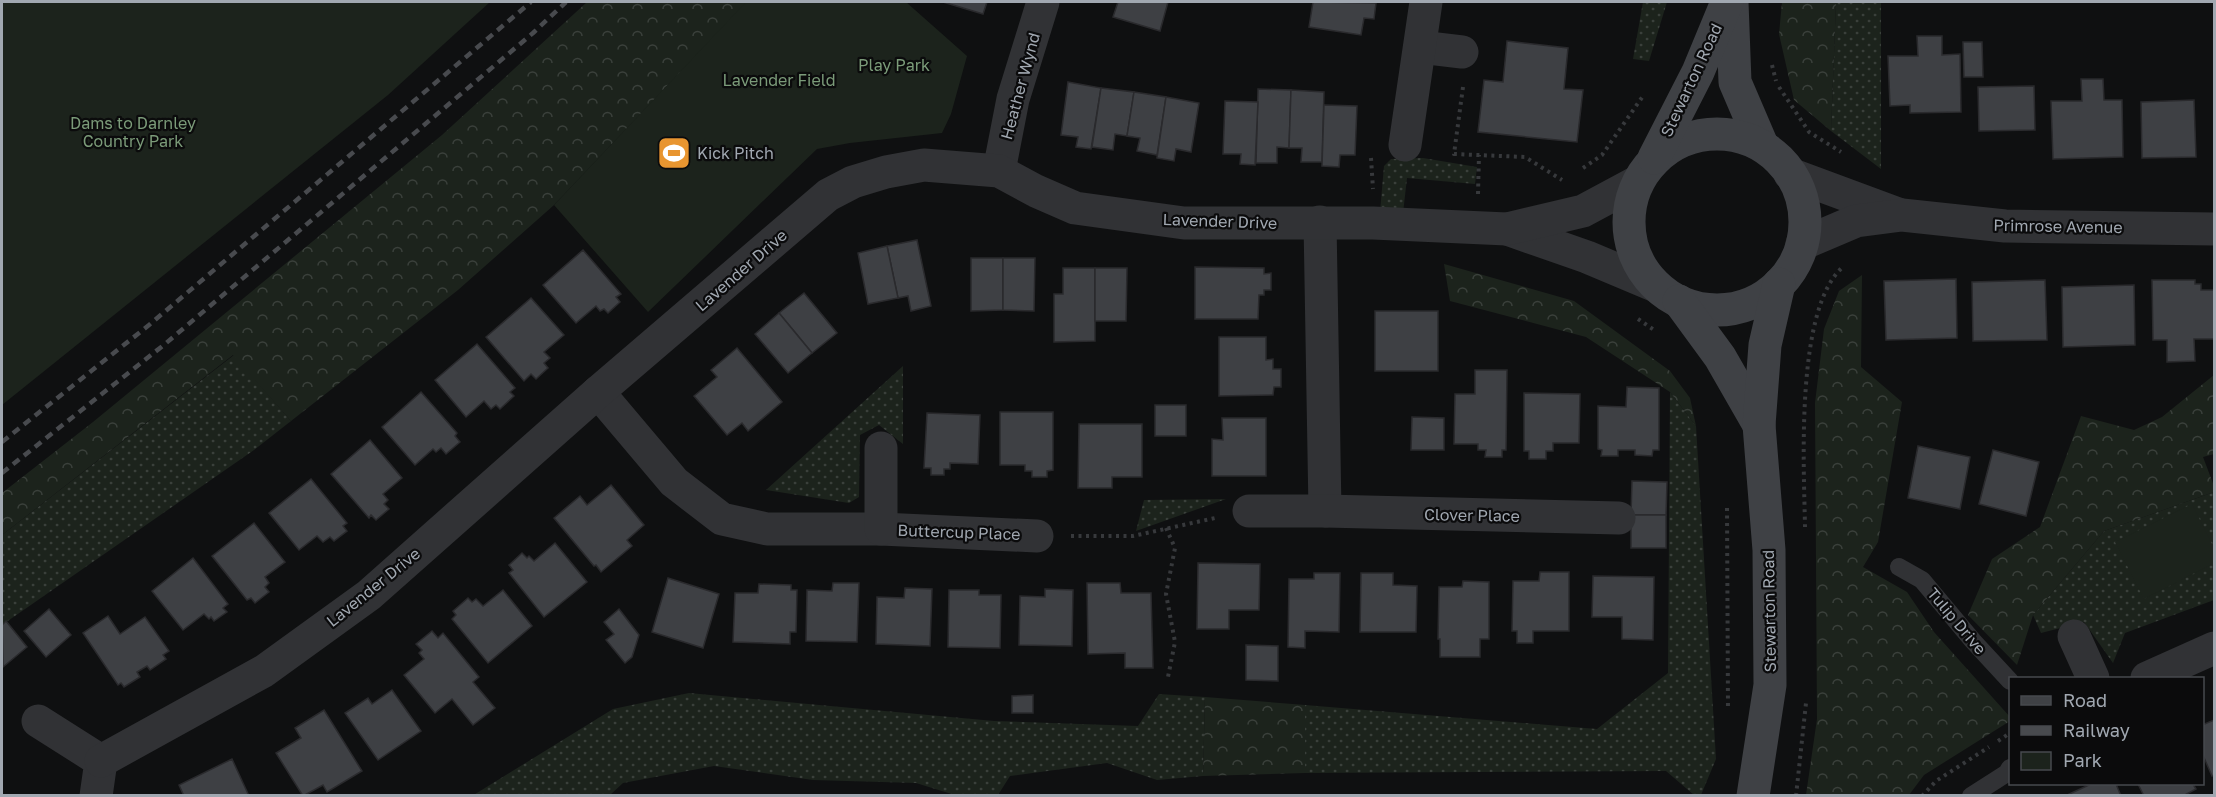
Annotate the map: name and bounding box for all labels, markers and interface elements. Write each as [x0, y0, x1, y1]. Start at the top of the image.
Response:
street label: Stewarton Road [1656, 20, 1726, 140]
street label: Heather Wynd [996, 30, 1044, 142]
park label: Play Park [858, 55, 930, 75]
park label: Lavender Field [722, 70, 836, 90]
park label: Dams to Darnley Country Park [70, 113, 196, 151]
sports icon: Kick Pitch [656, 135, 692, 171]
place label: Kick Pitch [697, 143, 774, 163]
street label: Lavender Drive [1162, 209, 1278, 233]
street label: Primrose Avenue [1993, 215, 2123, 237]
street label: Lavender Drive [691, 225, 791, 315]
street label: Clover Place [1424, 504, 1520, 526]
street label: Buttercup Place [897, 520, 1021, 544]
street label: Lavender Drive [322, 543, 424, 631]
street label: Stewarton Road [1758, 549, 1780, 673]
street label: Tulip Drive [1923, 584, 1991, 658]
legend [2009, 677, 2204, 785]
text: Road [2063, 689, 2107, 711]
text: Railway [2063, 719, 2130, 741]
text: Park [2063, 749, 2102, 771]

